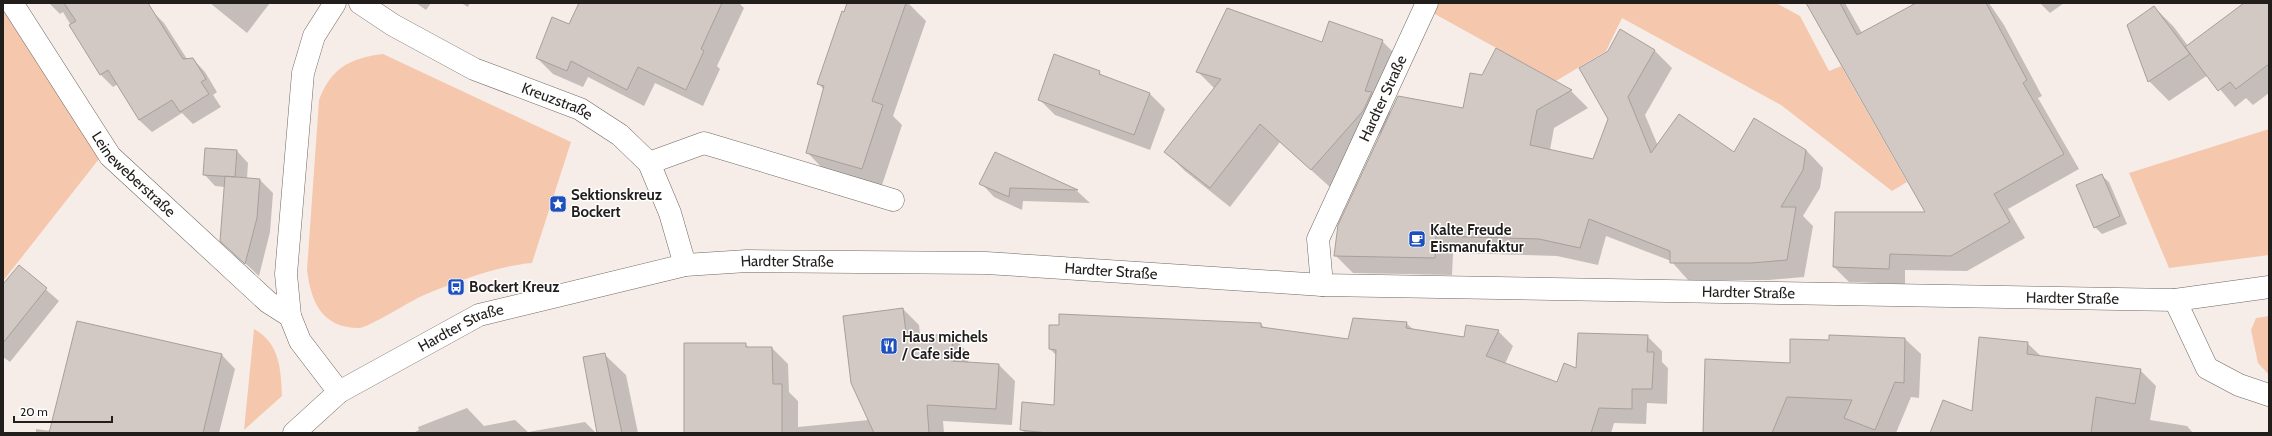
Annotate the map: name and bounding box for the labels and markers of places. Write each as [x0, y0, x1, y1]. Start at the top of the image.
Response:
place label: Sektionskreuz Bockert [571, 186, 662, 221]
place icon: Sektionskreuz Bockert [548, 194, 568, 214]
place label: Kalte Freude Eismanufaktur [1430, 221, 1524, 256]
cafe icon: Kalte Freude Eismanufaktur [1407, 229, 1427, 249]
bus stop icon: Bockert Kreuz [446, 277, 466, 297]
place label: Bockert Kreuz [469, 278, 559, 296]
place label: Haus michels / Cafe side [901, 328, 988, 363]
restaurant icon: Haus michels / Cafe side [879, 336, 899, 356]

